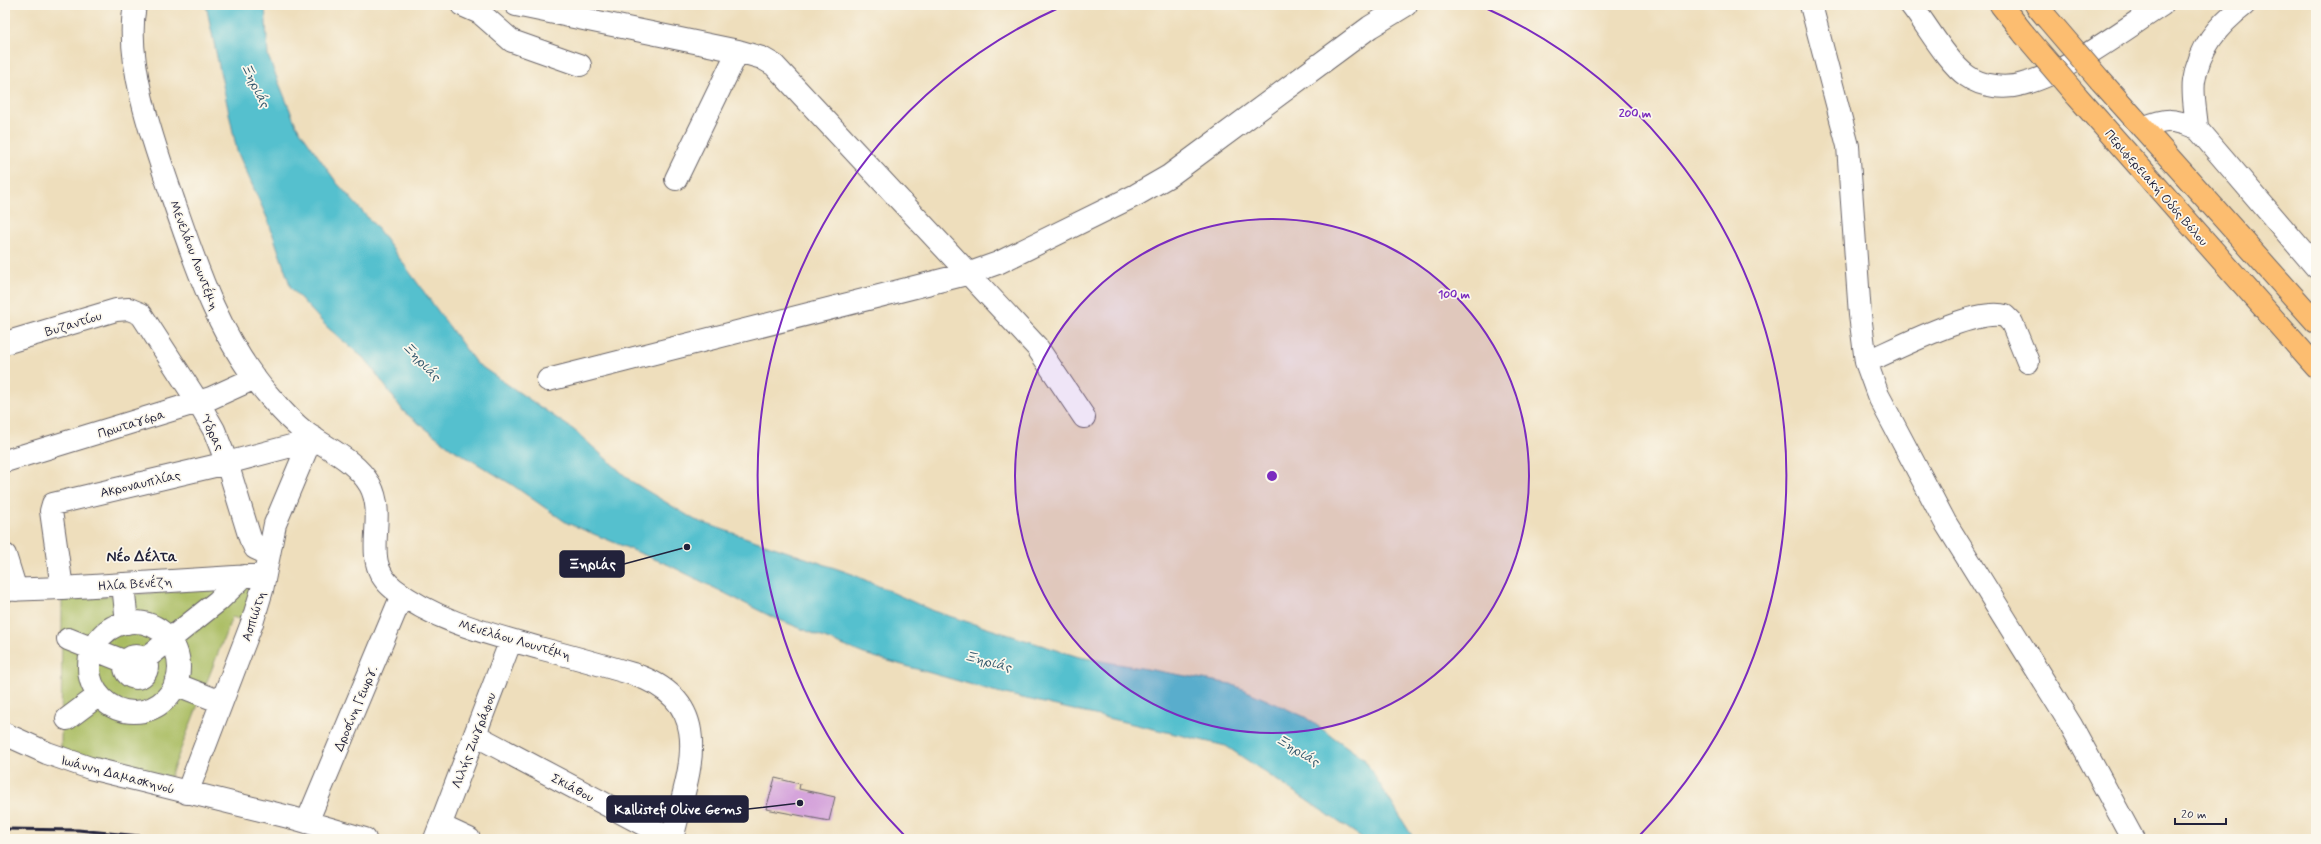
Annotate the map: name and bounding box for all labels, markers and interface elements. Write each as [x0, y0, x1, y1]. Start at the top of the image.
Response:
water label: Ξηριάς [237, 60, 274, 112]
text: 200 m [1619, 106, 1652, 122]
street label: Περιφερειακή Οδός Βόλου [2100, 126, 2211, 250]
street label: Μενελάου Λουντέμη [165, 198, 222, 313]
text: 100 m [1438, 287, 1471, 303]
street label: Βυζαντίου [43, 308, 104, 341]
water label: Ξηριάς [398, 338, 445, 386]
street label: Πρωταγόρα [96, 406, 167, 443]
street label: Ύδρας [196, 412, 228, 454]
street label: Ακροναυπλίας [99, 467, 182, 502]
centre of rings [1265, 469, 1279, 483]
district label: Νέο Δέλτα [107, 546, 178, 567]
callout: Ξηριάς [560, 551, 624, 577]
text: Ξηριάς [568, 556, 616, 574]
street label: Ηλία Βενέζη [97, 573, 173, 596]
street label: Ασπιώτη [238, 589, 270, 644]
street label: Μενελάου Λουντέμη [456, 616, 573, 665]
water label: Ξηριάς [962, 647, 1014, 677]
street label: Δροσίνη Γεωργ. [331, 663, 382, 754]
street label: Λιλής Ζωγράφου [448, 690, 501, 791]
water label: Ξηριάς [1272, 731, 1323, 771]
street label: Ιωάννη Δαμασκηνού [59, 752, 177, 799]
street label: Σκιάθου [548, 770, 597, 807]
callout: Kallistefi Olive Gems [607, 796, 748, 822]
scale bar [2175, 800, 2226, 826]
text: Kallistefi Olive Gems [614, 801, 743, 819]
text: 20 m [2181, 807, 2207, 823]

